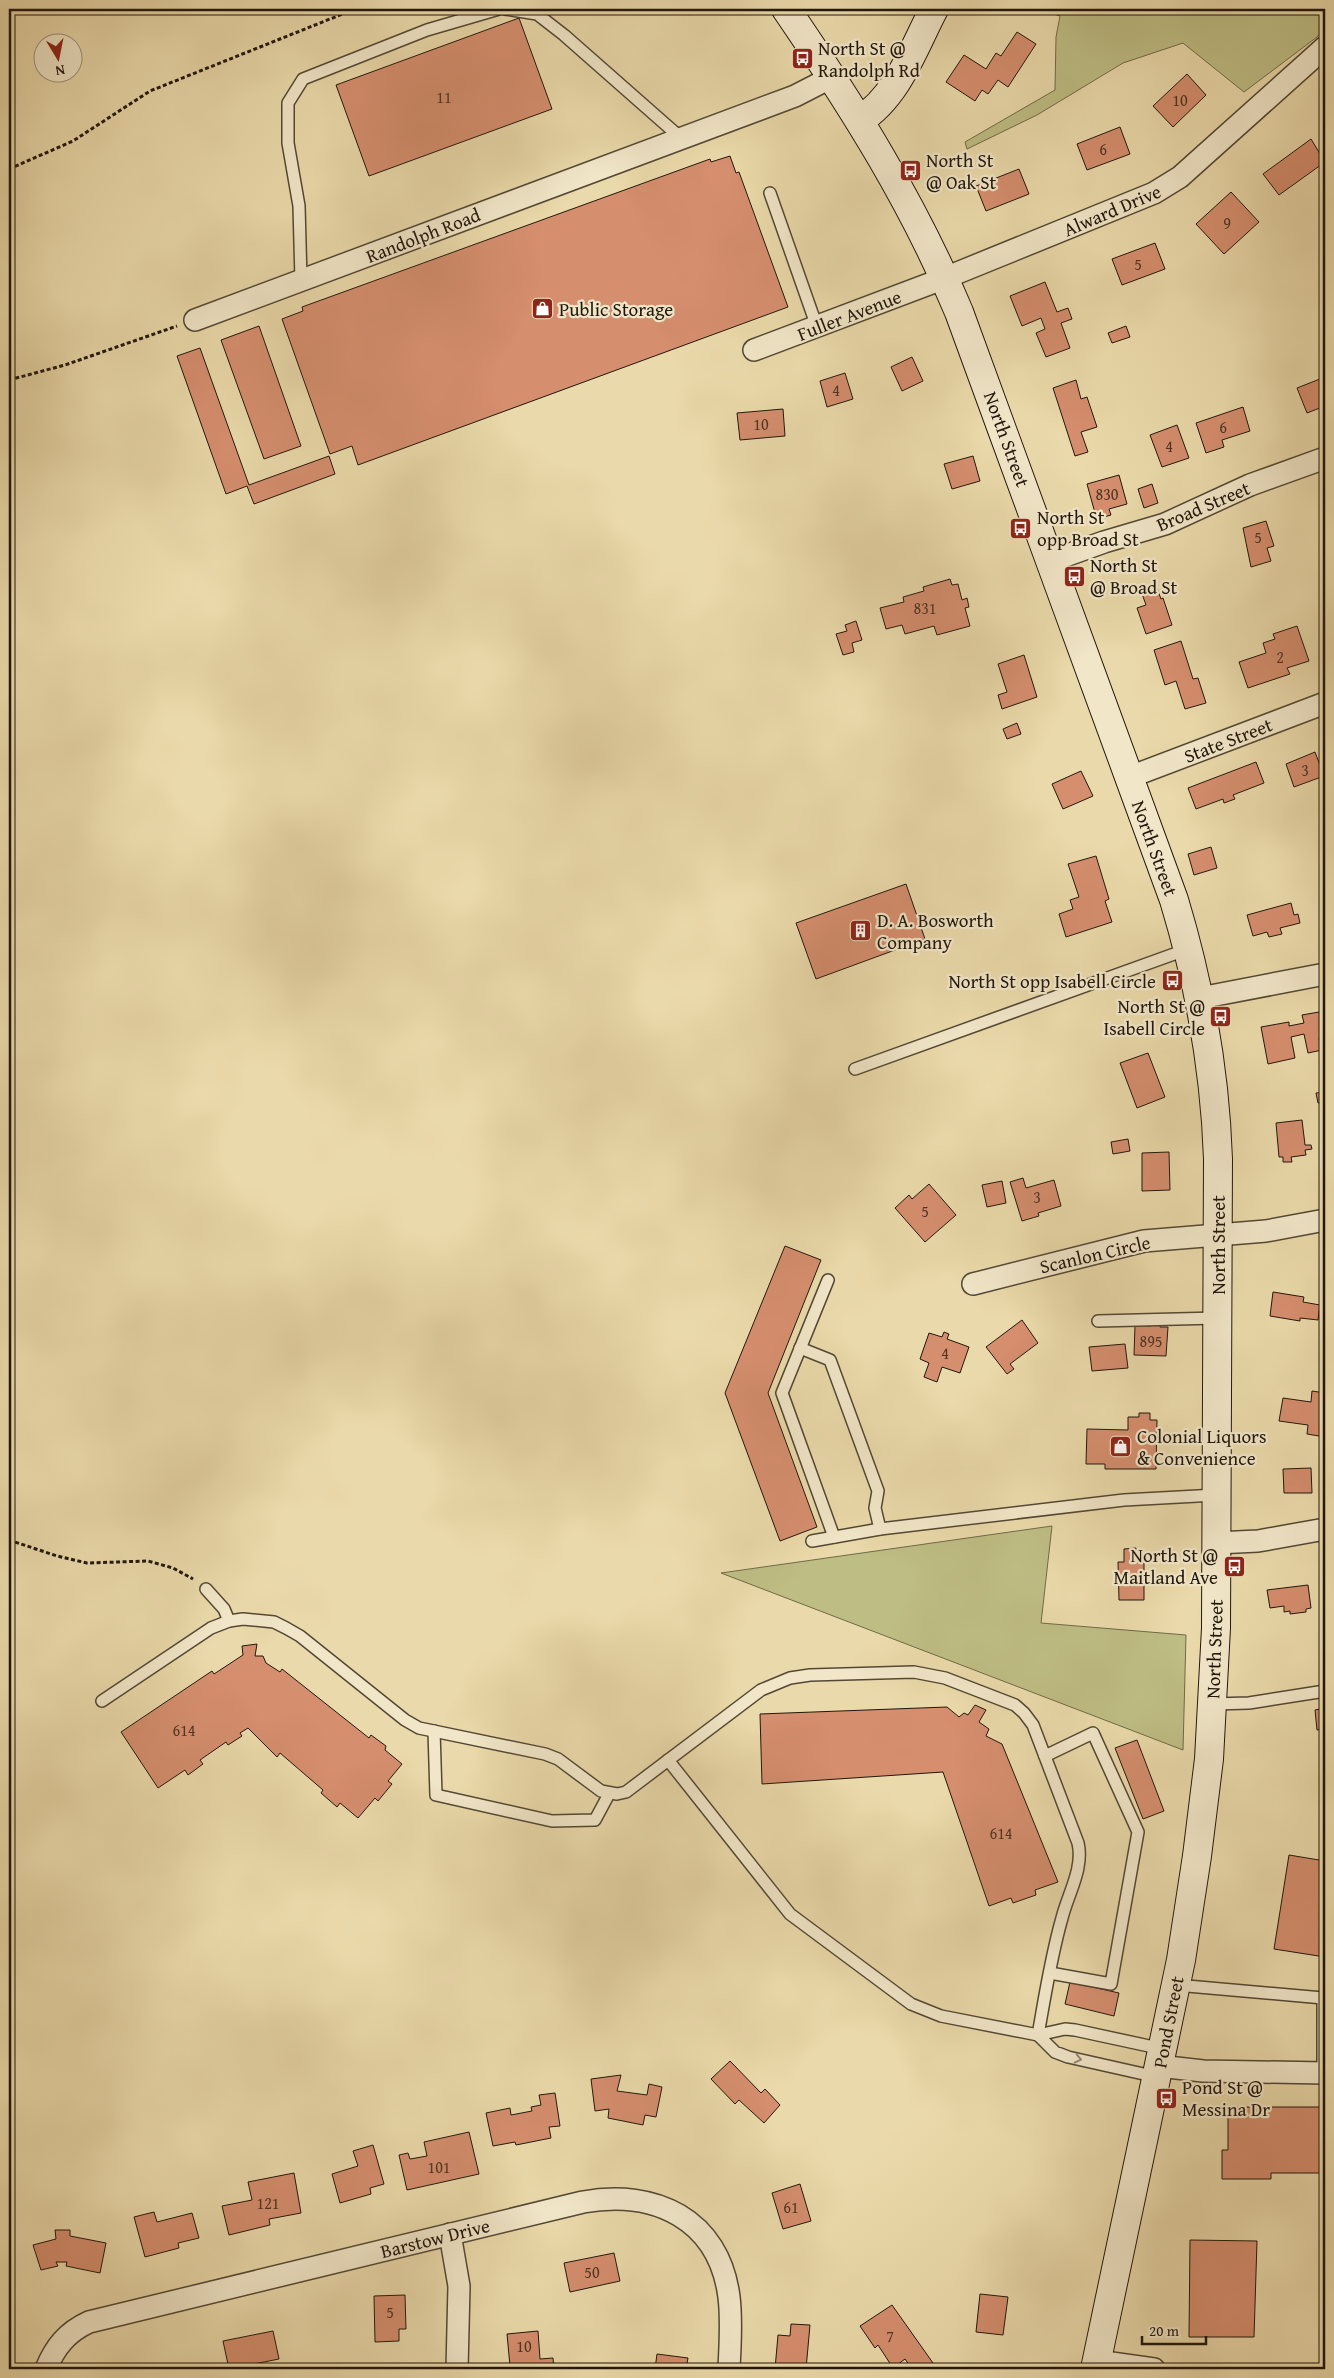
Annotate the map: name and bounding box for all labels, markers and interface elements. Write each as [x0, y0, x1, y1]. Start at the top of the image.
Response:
north arrow [32, 32, 82, 82]
place label: North St @ Randolph Rd [818, 34, 921, 84]
bus stop icon: North St @ Randolph Rd [790, 47, 814, 71]
text: N [53, 60, 67, 82]
house number: 11 [436, 85, 452, 109]
house number: 10 [1172, 88, 1188, 112]
house number: 6 [1099, 137, 1107, 161]
place label: North St @ Oak St [926, 146, 997, 196]
bus stop icon: North St @ Oak St [898, 159, 922, 183]
street label: Alward Drive [1059, 177, 1165, 243]
street label: Randolph Road [362, 200, 485, 270]
house number: 9 [1223, 211, 1231, 235]
house number: 5 [1134, 252, 1142, 276]
street label: Fuller Avenue [793, 282, 905, 348]
place label: Public Storage [559, 295, 673, 323]
shop icon: Public Storage [531, 297, 555, 321]
house number: 4 [832, 378, 840, 402]
street label: North Street [977, 387, 1037, 491]
house number: 10 [753, 412, 769, 436]
house number: 6 [1219, 415, 1227, 439]
house number: 4 [1165, 434, 1173, 458]
street label: Broad Street [1152, 474, 1254, 538]
house number: 830 [1095, 482, 1119, 506]
place label: North St opp Broad St [1037, 503, 1139, 553]
bus stop icon: North St opp Broad St [1009, 516, 1033, 540]
house number: 5 [1254, 525, 1262, 549]
place label: North St @ Broad St [1090, 551, 1178, 601]
bus stop icon: North St @ Broad St [1062, 564, 1086, 588]
house number: 831 [913, 596, 937, 620]
house number: 2 [1276, 645, 1284, 669]
street label: State Street [1180, 710, 1277, 770]
house number: 3 [1301, 758, 1309, 782]
street label: North Street [1125, 796, 1185, 900]
place label: D. A. Bosworth Company [877, 906, 994, 956]
building icon: D. A. Bosworth Company [849, 919, 873, 943]
place label: North St opp Isabell Circle [948, 967, 1156, 995]
bus stop icon: North St opp Isabell Circle [1160, 969, 1184, 993]
place label: North St @ Isabell Circle [1103, 992, 1205, 1042]
bus stop icon: North St @ Isabell Circle [1209, 1005, 1233, 1029]
house number: 3 [1033, 1185, 1041, 1209]
street label: North Street [1204, 1195, 1232, 1295]
house number: 5 [921, 1199, 929, 1223]
street label: Scanlon Circle [1037, 1228, 1153, 1280]
house number: 895 [1139, 1329, 1163, 1353]
house number: 4 [941, 1341, 949, 1365]
place label: Colonial Liquors & Convenience [1137, 1422, 1267, 1472]
shop icon: Colonial Liquors & Convenience [1109, 1435, 1133, 1459]
place label: North St @ Maitland Ave [1114, 1541, 1218, 1591]
bus stop icon: North St @ Maitland Ave [1222, 1554, 1246, 1578]
street label: North Street [1198, 1598, 1230, 1699]
house number: 614 [172, 1718, 196, 1742]
house number: 614 [989, 1821, 1013, 1845]
street label: Pond Street [1145, 1973, 1191, 2070]
one-way arrow [1074, 2054, 1082, 2064]
place label: Pond St @ Messina Dr [1182, 2073, 1270, 2123]
bus stop icon: Pond St @ Messina Dr [1154, 2086, 1178, 2110]
house number: 101 [427, 2155, 451, 2179]
house number: 121 [256, 2191, 280, 2215]
house number: 61 [783, 2195, 799, 2219]
street label: Barstow Drive [377, 2211, 493, 2265]
house number: 50 [584, 2260, 600, 2284]
house number: 5 [386, 2300, 394, 2324]
scale bar [1142, 2313, 1205, 2345]
text: 20 m [1149, 2320, 1180, 2341]
house number: 7 [886, 2324, 894, 2348]
house number: 10 [516, 2334, 532, 2358]

